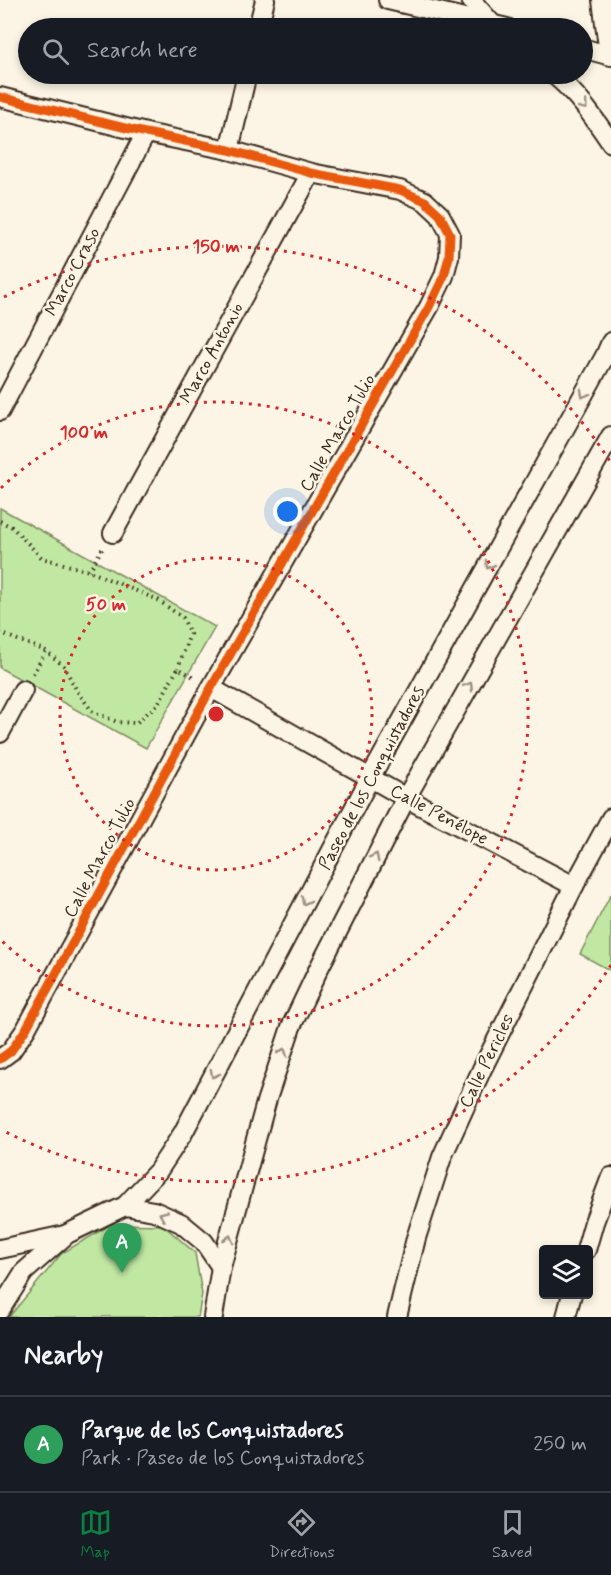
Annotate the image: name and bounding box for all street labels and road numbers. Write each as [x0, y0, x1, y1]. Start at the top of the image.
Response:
street label: Marco Craso [40, 224, 106, 320]
street label: Marco Antonio [174, 298, 250, 408]
street label: Calle Marco Tulio [295, 370, 381, 496]
street label: Paseo de los Conquistadores [313, 682, 431, 874]
street label: Calle Penélope [386, 779, 492, 851]
street label: Calle Marco Tulio [58, 794, 142, 922]
street label: Calle Pericles [454, 1010, 520, 1112]

